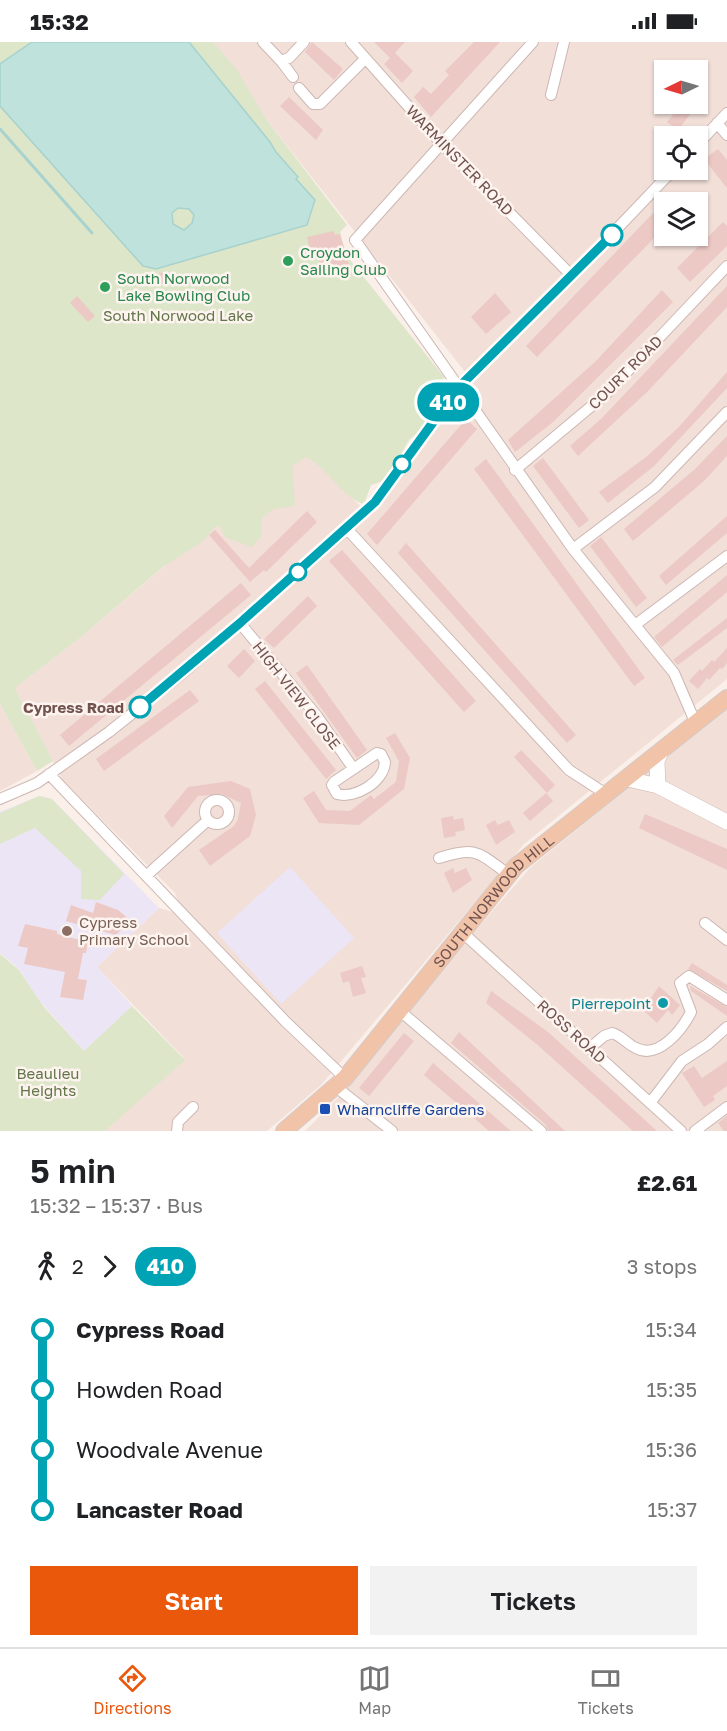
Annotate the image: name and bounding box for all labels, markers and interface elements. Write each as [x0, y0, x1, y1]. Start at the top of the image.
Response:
text: 15:32 [30, 8, 89, 35]
north arrow [654, 60, 708, 114]
map controls [654, 60, 708, 246]
street label: WARMINSTER ROAD [403, 101, 517, 219]
button: locate [654, 126, 708, 180]
button: layers [654, 192, 708, 246]
unlabelled marker [601, 224, 623, 246]
place label: Croydon Sailing Club [300, 243, 386, 278]
marker: Croydon Sailing Club [281, 254, 295, 268]
place label: South Norwood Lake Bowling Club [117, 269, 250, 304]
marker: South Norwood Lake Bowling Club [98, 280, 112, 294]
park label: South Norwood Lake [103, 306, 253, 324]
street label: COURT ROAD [584, 331, 666, 413]
line badge: 410 [414, 382, 482, 422]
text: 410 [429, 389, 467, 415]
unlabelled marker [393, 455, 411, 473]
unlabelled marker [289, 563, 307, 581]
street label: HIGH VIEW CLOSE [249, 637, 345, 753]
marker: Cypress Road [129, 696, 151, 718]
place label: Cypress Road [23, 698, 124, 716]
street label: SOUTH NORWOOD HILL [429, 830, 557, 971]
place label: Cypress Primary School [79, 913, 189, 948]
marker: Cypress Primary School [60, 924, 74, 938]
place label: Pierrepoint [571, 994, 651, 1012]
street label: ROSS ROAD [534, 996, 610, 1066]
marker: Pierrepoint [656, 996, 670, 1010]
park label: Beaulieu Heights [17, 1064, 79, 1099]
place label: Wharncliffe Gardens [337, 1100, 484, 1118]
marker: Wharncliffe Gardens [318, 1102, 332, 1116]
text: 5 min [30, 1151, 116, 1190]
text: £2.61 [637, 1169, 697, 1196]
text: 15:32 – 15:37 · Bus [30, 1193, 203, 1217]
icon: walk [30, 1250, 63, 1283]
icon: forward [93, 1250, 126, 1283]
text: 410 [147, 1253, 184, 1279]
text: 2 [72, 1254, 84, 1278]
text: 3 stops [627, 1254, 697, 1278]
text: Cypress Road [76, 1316, 224, 1343]
text: 15:34 [646, 1317, 697, 1341]
text: Howden Road [76, 1376, 223, 1403]
text: 15:35 [646, 1377, 697, 1401]
text: Woodvale Avenue [76, 1436, 263, 1463]
text: 15:36 [646, 1437, 697, 1461]
text: Lancaster Road [76, 1496, 243, 1523]
text: 15:37 [647, 1497, 697, 1521]
button: Start [30, 1566, 358, 1635]
button: Tickets [370, 1566, 697, 1635]
tab: Directions [93, 1662, 172, 1718]
tab: Map [358, 1662, 391, 1718]
tab: Tickets [578, 1662, 634, 1718]

